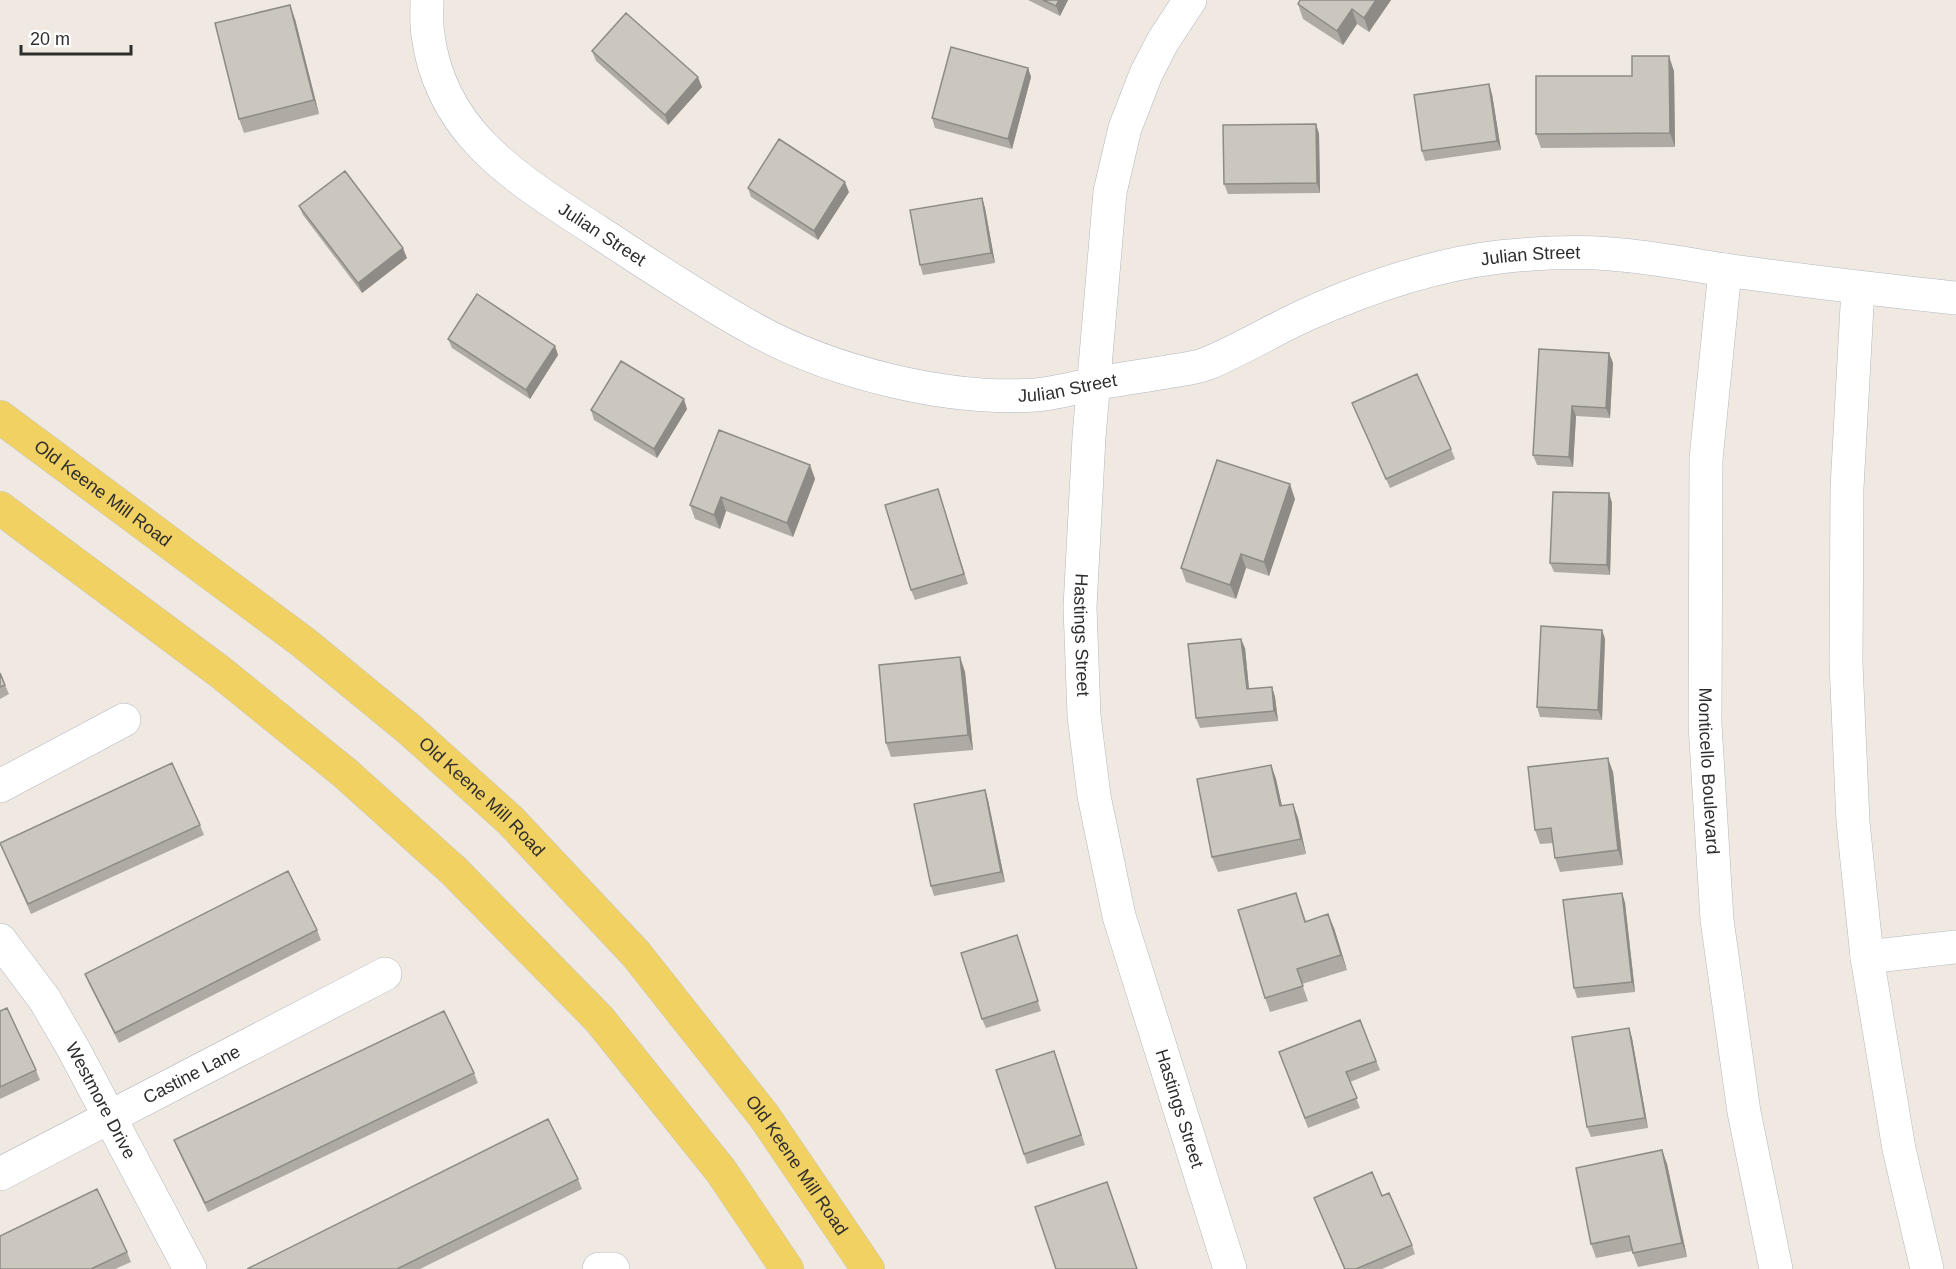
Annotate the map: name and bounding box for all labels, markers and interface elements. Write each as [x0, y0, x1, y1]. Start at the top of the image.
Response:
scale bar [21, 18, 130, 56]
text: 20 m [30, 29, 70, 49]
street label: Julian Street [555, 199, 650, 270]
street label: Julian Street [1479, 243, 1580, 269]
street label: Julian Street [1018, 370, 1118, 406]
street label: Old Keene Mill Road [30, 436, 175, 551]
street label: Hastings Street [1070, 573, 1093, 697]
street label: Monticello Boulevard [1695, 687, 1723, 855]
street label: Old Keene Mill Road [415, 733, 549, 860]
street label: Westmore Drive [62, 1039, 140, 1162]
street label: Castine Lane [140, 1041, 243, 1108]
street label: Hastings Street [1151, 1047, 1208, 1170]
street label: Old Keene Mill Road [742, 1091, 852, 1239]

